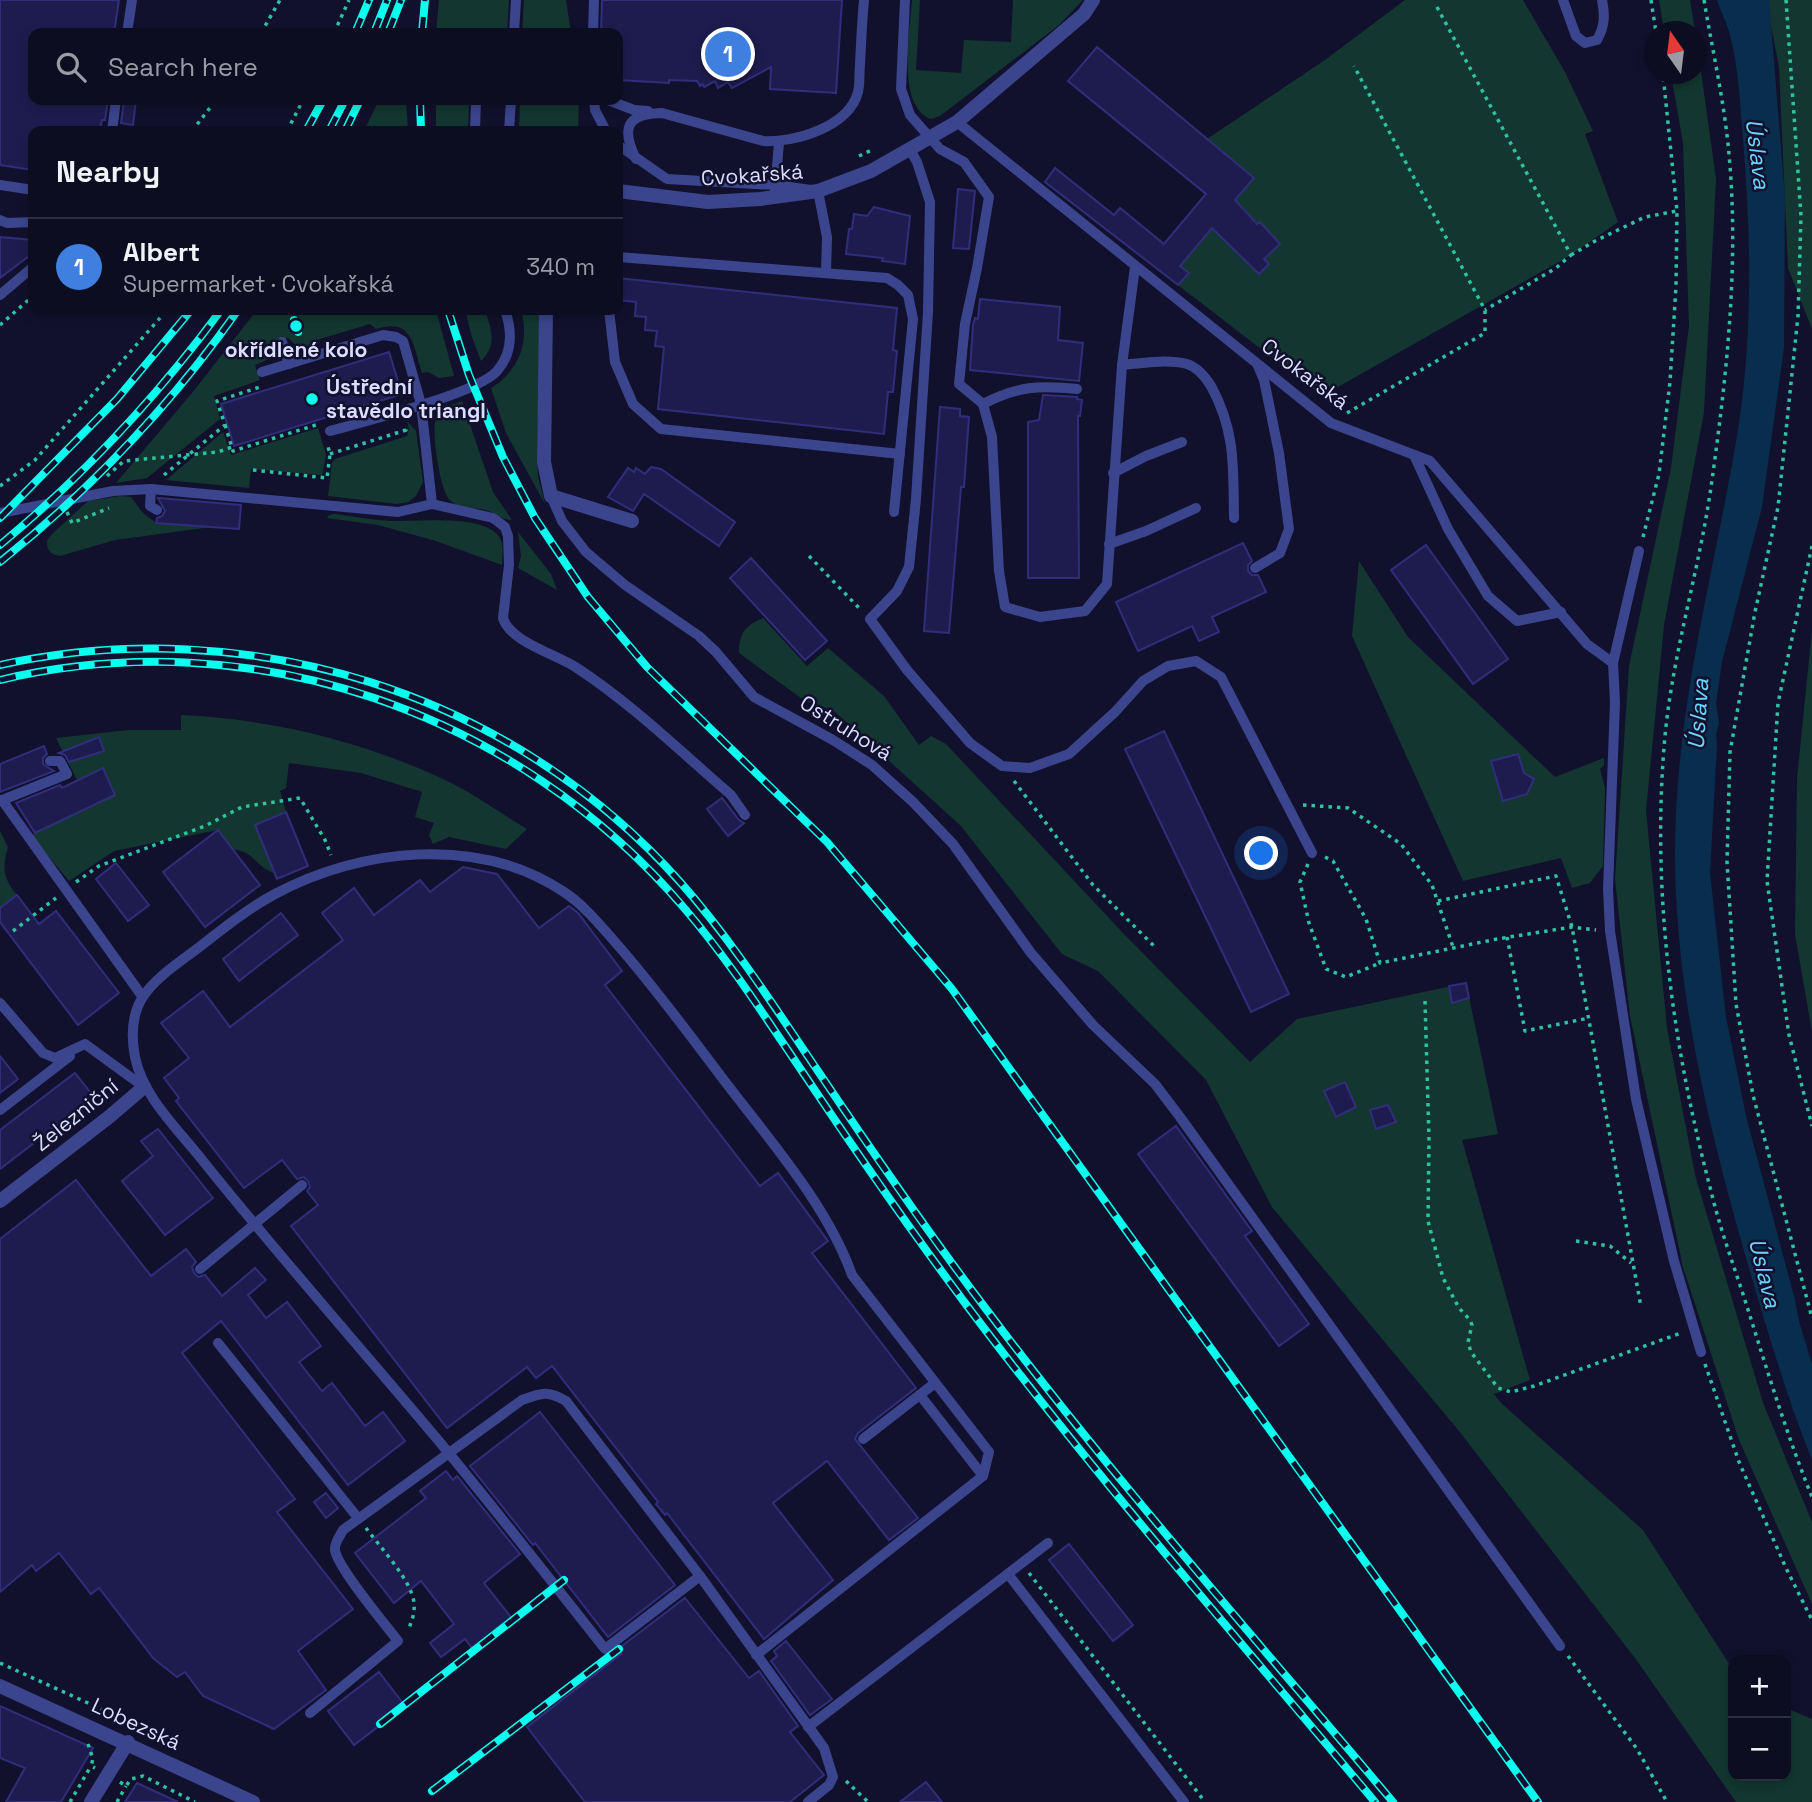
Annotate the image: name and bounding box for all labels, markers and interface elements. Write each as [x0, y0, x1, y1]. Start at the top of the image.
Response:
north arrow [1644, 21, 1707, 84]
search box [28, 28, 623, 105]
pin: 1 [705, 28, 751, 80]
icon: search [52, 48, 90, 86]
text: Search here [108, 50, 258, 84]
water label: Úslava [1739, 117, 1777, 192]
text: Nearby [56, 152, 160, 191]
street label: Cvokařská [700, 157, 804, 192]
text: Albert [123, 235, 200, 269]
text: 1 [74, 252, 84, 282]
text: 340 m [526, 252, 595, 282]
text: Supermarket · Cvokařská [123, 269, 394, 299]
marker: okřídlené kolo [288, 318, 304, 334]
street label: Cvokařská [1256, 332, 1354, 415]
place label: okřídlené kolo [225, 336, 367, 363]
place label: Ústřední stavědlo triangl [326, 373, 486, 424]
marker: Ústřední stavědlo triangl [304, 391, 320, 407]
water label: Úslava [1681, 677, 1715, 750]
street label: Ostruhová [795, 689, 897, 767]
your location [1244, 836, 1278, 870]
street label: Železniční [28, 1072, 124, 1157]
water label: Úslava [1742, 1235, 1788, 1312]
map controls [1728, 1655, 1791, 1781]
button: + [1728, 1655, 1791, 1718]
street label: Lobezská [87, 1691, 185, 1756]
button: − [1728, 1718, 1791, 1781]

